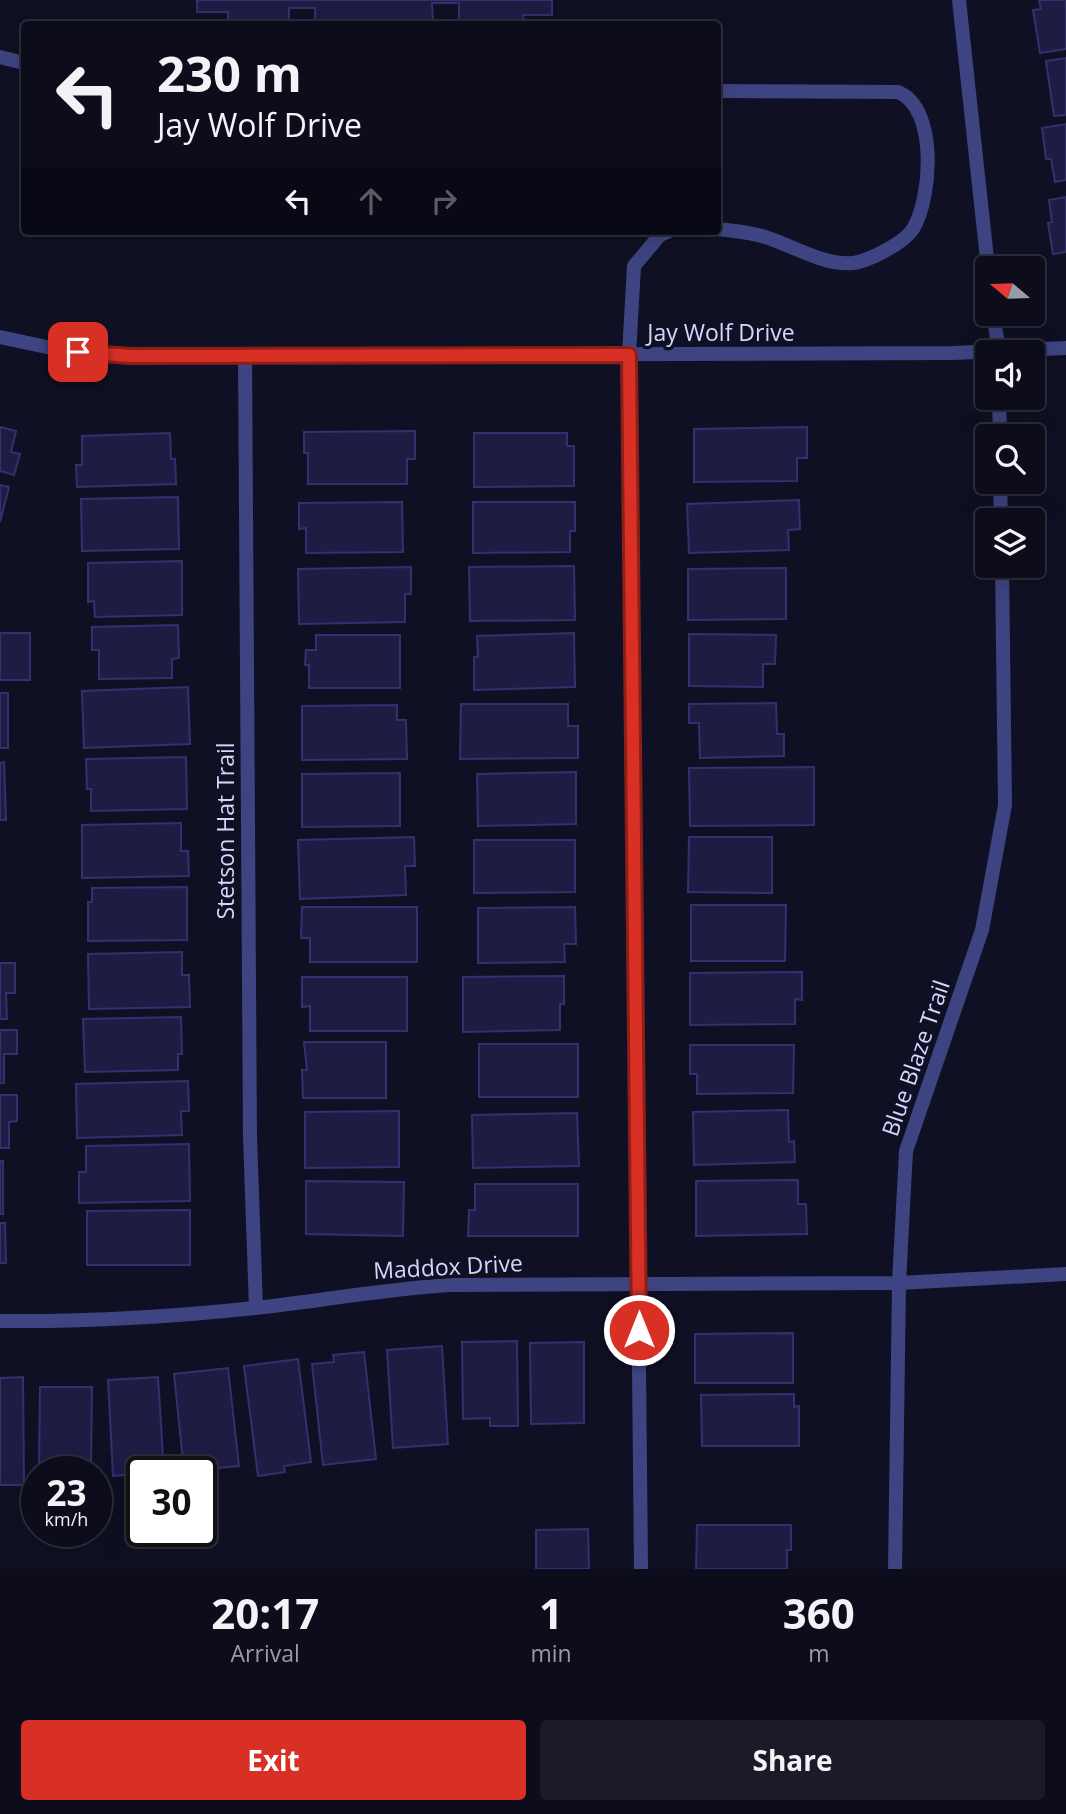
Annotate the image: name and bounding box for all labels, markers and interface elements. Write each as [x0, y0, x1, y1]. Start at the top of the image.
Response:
text: 230 m [157, 40, 302, 106]
icon: left [42, 49, 133, 140]
text: Jay Wolf Drive [157, 103, 362, 146]
icon: left [279, 182, 317, 220]
icon: ahead [352, 182, 390, 220]
icon: right [425, 182, 463, 220]
north arrow [975, 256, 1045, 326]
map controls [975, 256, 1045, 578]
street label: Jay Wolf Drive [645, 316, 795, 348]
pin [48, 322, 108, 382]
icon: arrive [59, 333, 97, 371]
button: sound [975, 340, 1045, 410]
button: search [975, 424, 1045, 494]
button: layers [975, 508, 1045, 578]
street label: Stetson Hat Trail [209, 742, 241, 920]
street label: Blue Blaze Trail [873, 976, 957, 1140]
street label: Maddox Drive [372, 1246, 524, 1286]
position arrow [602, 1293, 676, 1367]
speed limit sign: 30 [126, 1456, 217, 1547]
text: 23 [46, 1469, 87, 1516]
text: km/h [45, 1507, 88, 1531]
text: 20:17 [211, 1584, 319, 1641]
text: 1 [539, 1584, 563, 1641]
text: 360 [783, 1584, 855, 1641]
text: Arrival [231, 1637, 300, 1669]
text: min [530, 1637, 572, 1669]
text: m [808, 1637, 829, 1669]
button: Exit [21, 1720, 526, 1800]
button: Share [540, 1720, 1045, 1800]

